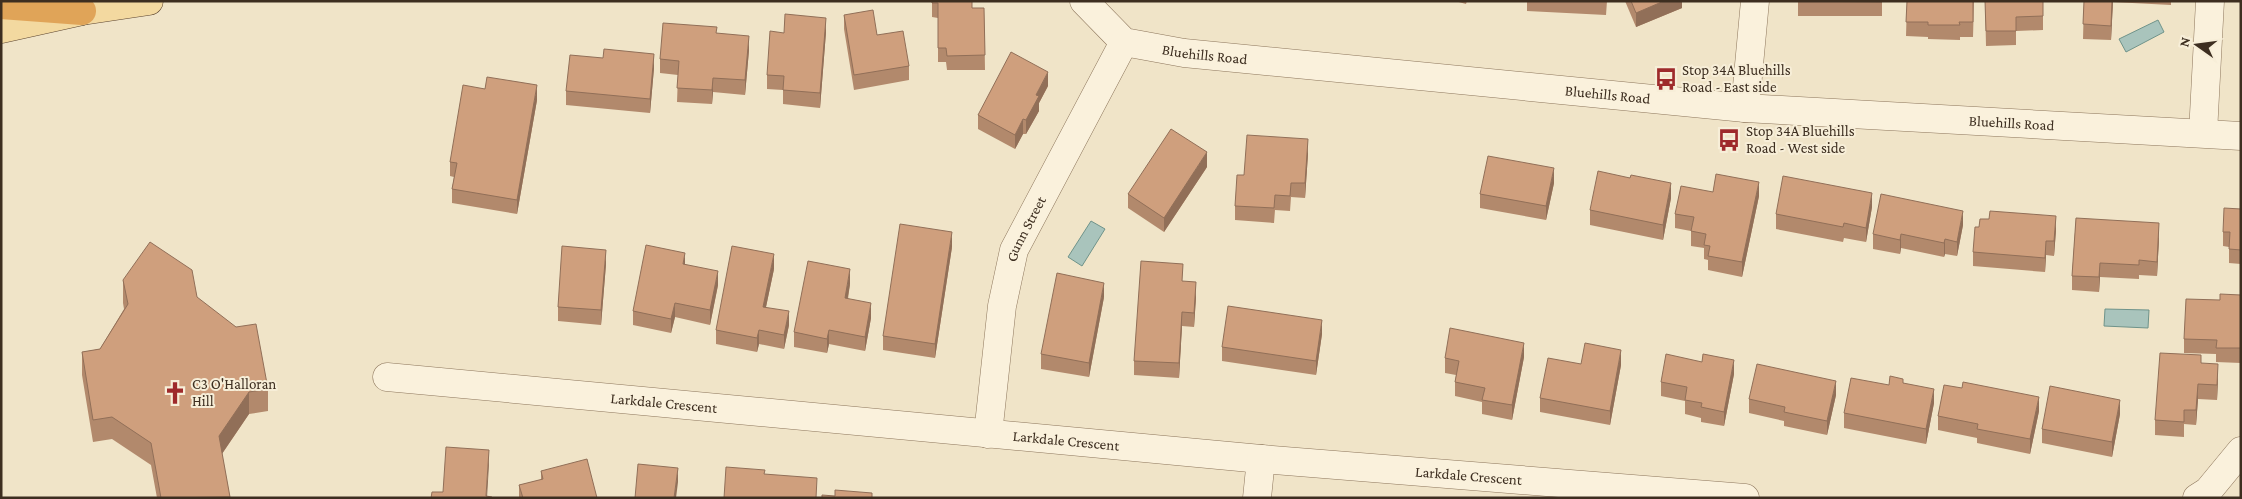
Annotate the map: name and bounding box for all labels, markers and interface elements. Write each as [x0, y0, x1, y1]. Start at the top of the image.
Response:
north arrow [2172, 20, 2222, 70]
text: N [2175, 35, 2193, 48]
street label: Bluehills Road [1161, 41, 1248, 67]
place label: Stop 34A Bluehills Road - East side [1682, 62, 1791, 95]
bus stop icon: Stop 34A Bluehills Road - East side [1653, 66, 1679, 92]
street label: Bluehills Road [1564, 82, 1651, 107]
street label: Bluehills Road [1968, 113, 2055, 133]
place label: Stop 34A Bluehills Road - West side [1746, 123, 1855, 156]
bus stop icon: Stop 34A Bluehills Road - West side [1716, 127, 1742, 153]
street label: Gunn Street [1004, 193, 1049, 263]
place label: C3 O'Halloran Hill [192, 376, 276, 409]
church icon: C3 O'Halloran Hill [162, 380, 188, 406]
street label: Larkdale Crescent [610, 390, 719, 416]
street label: Larkdale Crescent [1012, 428, 1121, 454]
street label: Larkdale Crescent [1414, 463, 1524, 488]

